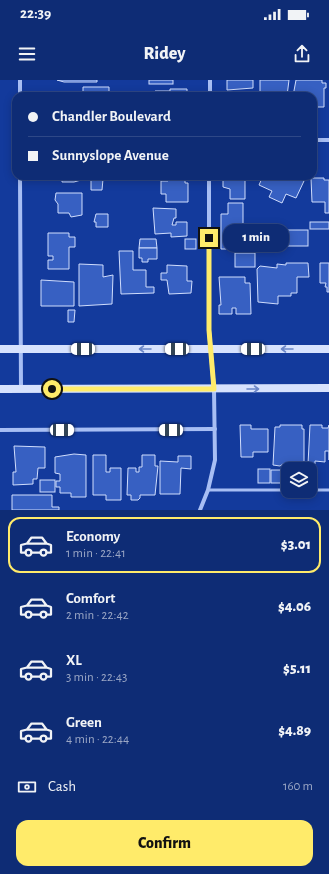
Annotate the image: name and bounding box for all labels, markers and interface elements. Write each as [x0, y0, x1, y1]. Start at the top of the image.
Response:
text: 22:39 [20, 6, 51, 21]
icon: menu [16, 43, 38, 65]
icon: share [291, 43, 313, 65]
text: Ridey [143, 45, 186, 63]
text: Chandler Boulevard [52, 109, 171, 124]
text: Sunnyslope Avenue [52, 148, 169, 163]
callout: 1 min [223, 224, 289, 252]
route end [200, 229, 218, 247]
text: 1 min [242, 231, 270, 244]
car [71, 343, 95, 355]
car [165, 343, 189, 355]
car [241, 343, 265, 355]
one-way arrow [139, 345, 152, 353]
one-way arrow [281, 345, 294, 353]
route start [43, 380, 61, 398]
one-way arrow [246, 385, 259, 392]
car [50, 424, 74, 436]
car [159, 424, 183, 436]
map controls [281, 462, 317, 498]
button: layers [281, 462, 317, 498]
icon: car [18, 527, 54, 563]
text: Economy [66, 529, 120, 544]
text: $3.01 [281, 537, 311, 552]
text: 1 min · 22:41 [66, 547, 126, 560]
icon: car [18, 589, 54, 625]
text: Comfort [66, 591, 115, 606]
text: $4.06 [278, 599, 311, 614]
text: 2 min · 22:42 [66, 609, 129, 622]
icon: car [18, 651, 54, 687]
text: XL [66, 653, 82, 668]
text: $5.11 [283, 661, 311, 676]
text: 3 min · 22:43 [66, 671, 127, 684]
icon: car [18, 713, 54, 749]
text: Green [66, 715, 102, 730]
text: $4.89 [278, 723, 311, 738]
text: 4 min · 22:44 [66, 733, 129, 746]
icon: cash [16, 776, 38, 798]
text: Cash [48, 779, 76, 794]
text: 160 m [283, 780, 313, 793]
button: Confirm [16, 820, 313, 866]

